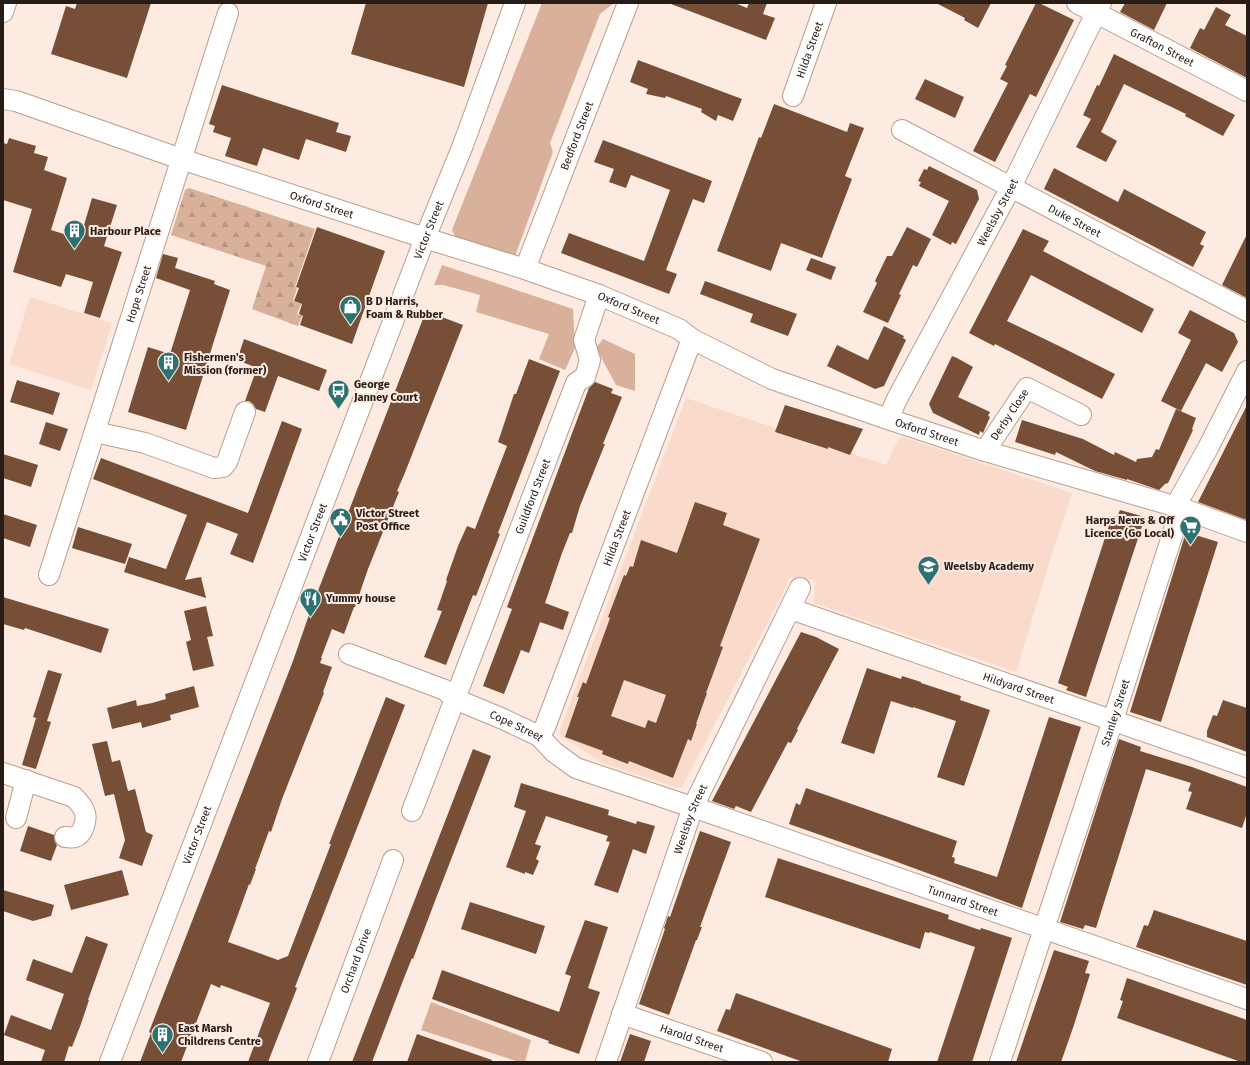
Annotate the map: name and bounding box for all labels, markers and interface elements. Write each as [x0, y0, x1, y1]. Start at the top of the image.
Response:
street label: Hilda Street [793, 20, 825, 80]
street label: Grafton Street [1128, 25, 1196, 69]
street label: Bedford Street [557, 99, 596, 172]
street label: Weelsby Street [974, 177, 1021, 248]
street label: Oxford Street [288, 188, 355, 221]
street label: Victor Street [411, 199, 446, 261]
street label: Duke Street [1046, 201, 1103, 240]
building icon: Harbour Place [62, 218, 88, 251]
place label: Harbour Place [90, 225, 161, 238]
street label: Hope Street [123, 264, 154, 324]
street label: Oxford Street [596, 289, 662, 327]
shop icon: B D Harris, Foam & Rubber [338, 294, 364, 327]
place label: B D Harris, Foam & Rubber [366, 295, 443, 321]
building icon: Fishermen's Mission (former) [156, 350, 182, 383]
place label: Fishermen's Mission (former) [184, 351, 267, 377]
bus stop icon: George Janney Court [326, 377, 352, 410]
place label: George Janney Court [353, 378, 419, 404]
street label: Derby Close [988, 386, 1031, 443]
street label: Oxford Street [893, 415, 960, 448]
street label: Guildford Street [512, 457, 553, 536]
street label: Victor Street [295, 501, 330, 564]
public building icon: Victor Street Post Office [327, 506, 353, 539]
place label: Victor Street Post Office [355, 507, 420, 533]
street label: Hilda Street [600, 508, 633, 568]
supermarket icon: Harps News & Off Licence (Go Local) [1177, 513, 1203, 546]
place label: Harps News & Off Licence (Go Local) [1085, 514, 1175, 540]
school or university icon: Weelsby Academy [915, 553, 941, 586]
place label: Weelsby Academy [944, 560, 1034, 573]
restaurant icon: Yummy house [298, 585, 324, 618]
place label: Yummy house [325, 592, 396, 605]
street label: Hildyard Street [981, 670, 1056, 706]
street label: Stanley Street [1098, 677, 1132, 748]
street label: Cope Street [488, 708, 547, 743]
street label: Weelsby Street [671, 782, 710, 856]
street label: Victor Street [180, 804, 214, 866]
street label: Tunnard Street [926, 882, 1000, 919]
street label: Orchard Drive [338, 926, 374, 995]
building icon: East Marsh Childrens Centre [150, 1021, 176, 1054]
street label: Harold Street [658, 1021, 726, 1055]
place label: East Marsh Childrens Centre [178, 1022, 261, 1048]

